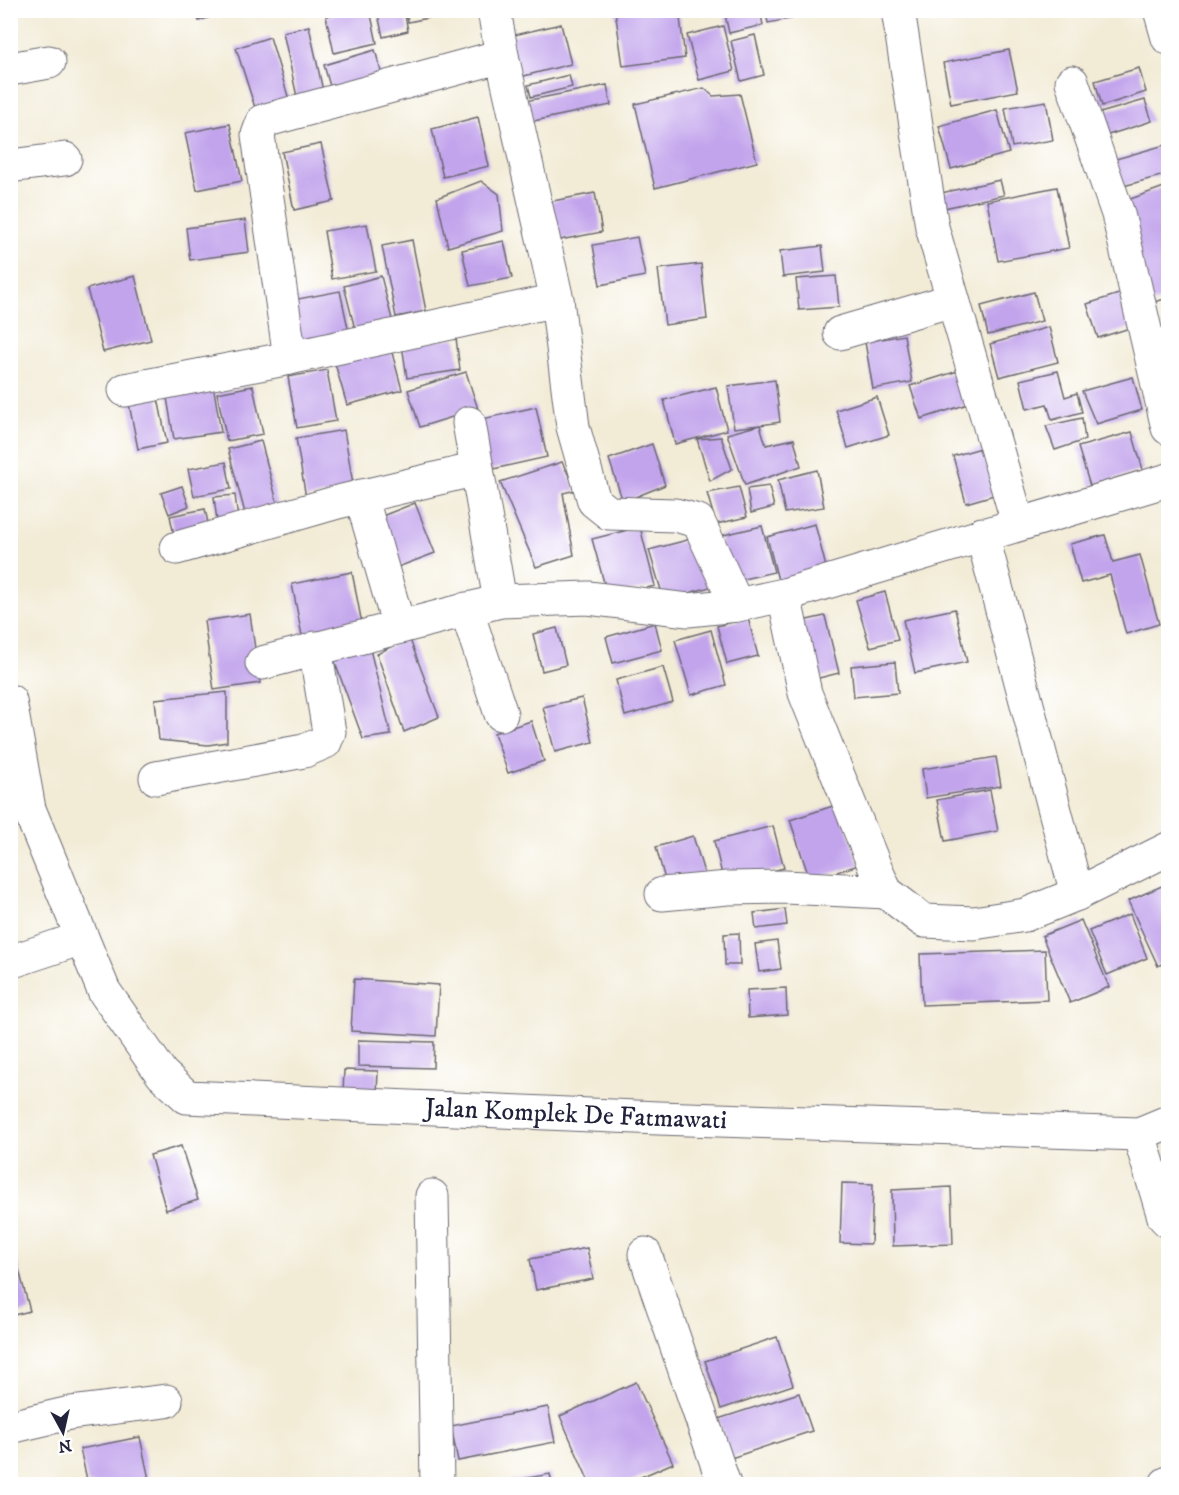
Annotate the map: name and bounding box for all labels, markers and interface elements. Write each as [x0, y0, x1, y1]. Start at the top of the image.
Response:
street label: Jalan Komplek De Fatmawati [422, 1091, 728, 1137]
north arrow [33, 1402, 93, 1462]
text: N [57, 1435, 73, 1457]

